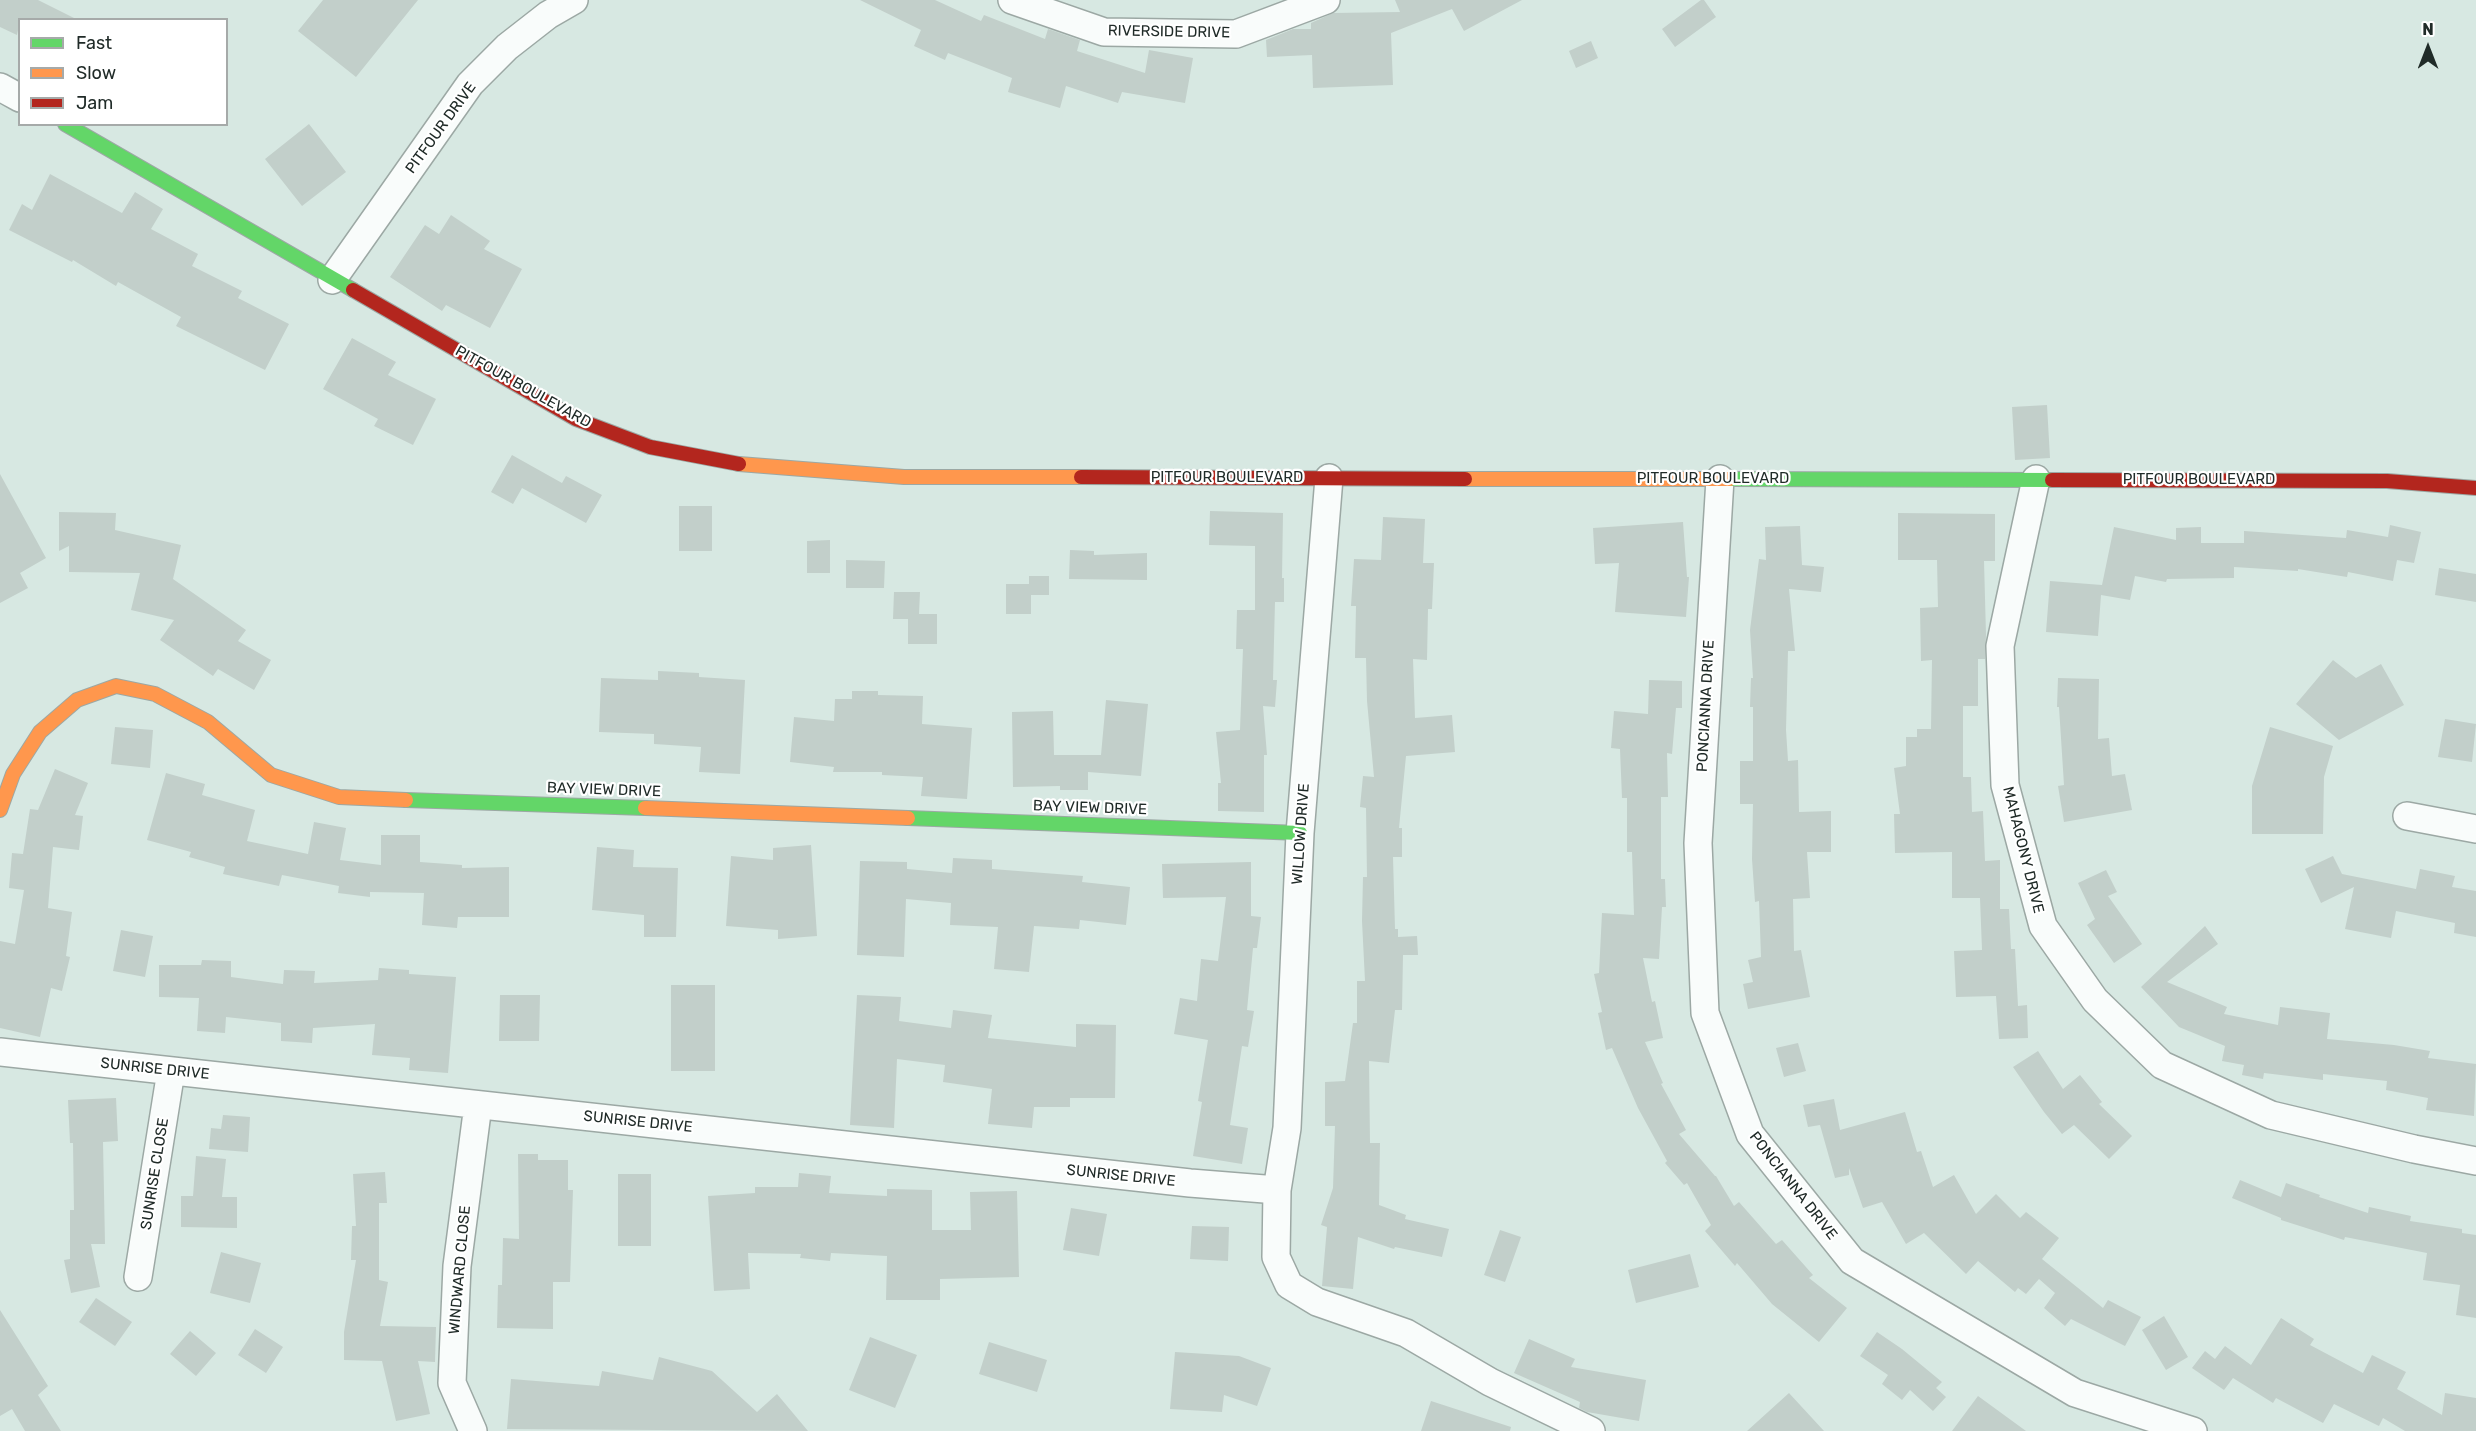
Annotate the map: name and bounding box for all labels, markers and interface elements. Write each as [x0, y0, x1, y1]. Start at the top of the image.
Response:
legend [18, 18, 228, 126]
north arrow [2398, 18, 2458, 78]
text: N [2422, 20, 2434, 39]
street label: RIVERSIDE DRIVE [1108, 22, 1230, 42]
text: Fast [76, 32, 112, 54]
text: Slow [76, 62, 116, 84]
street label: PITFOUR DRIVE [402, 79, 480, 177]
text: Jam [76, 92, 113, 114]
street label: PITFOUR BOULEVARD [452, 342, 594, 432]
street label: PITFOUR BOULEVARD [1151, 469, 1303, 487]
street label: PITFOUR BOULEVARD [1637, 470, 1789, 488]
street label: PITFOUR BOULEVARD [2123, 471, 2275, 489]
street label: PONCIANNA DRIVE [1694, 640, 1718, 772]
street label: BAY VIEW DRIVE [547, 779, 661, 801]
street label: WILLOW DRIVE [1288, 783, 1314, 885]
street label: MAHAGONY DRIVE [1999, 785, 2047, 915]
street label: BAY VIEW DRIVE [1033, 797, 1147, 819]
street label: SUNRISE DRIVE [100, 1054, 210, 1084]
street label: SUNRISE DRIVE [583, 1107, 693, 1137]
street label: SUNRISE CLOSE [137, 1117, 173, 1231]
street label: PONCIANNA DRIVE [1745, 1128, 1841, 1244]
street label: SUNRISE DRIVE [1066, 1161, 1176, 1191]
street label: WINDWARD CLOSE [445, 1205, 475, 1335]

